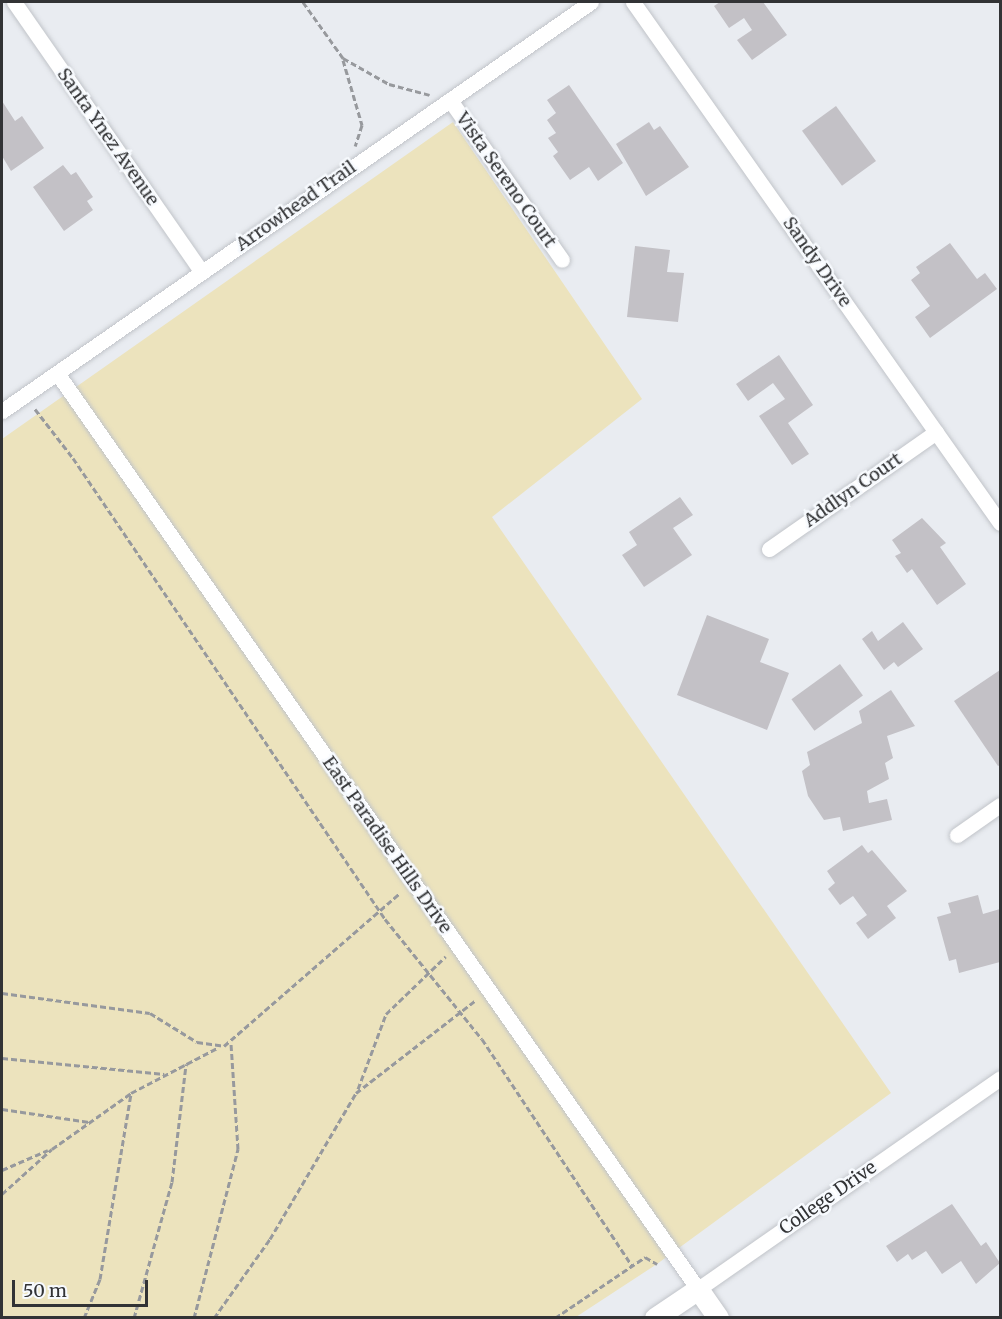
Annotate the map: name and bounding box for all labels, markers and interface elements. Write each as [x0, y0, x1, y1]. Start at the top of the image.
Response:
street label: Santa Ynez Avenue [52, 64, 164, 210]
street label: Vista Sereno Court [451, 108, 561, 252]
street label: Arrowhead Trail [232, 157, 360, 255]
street label: Sandy Drive [778, 213, 856, 311]
street label: Addlyn Court [800, 448, 906, 532]
street label: East Paradise Hills Drive [318, 752, 456, 938]
street label: College Drive [775, 1157, 881, 1239]
scale bar [15, 1268, 152, 1306]
text: 50 m [23, 1279, 67, 1302]

